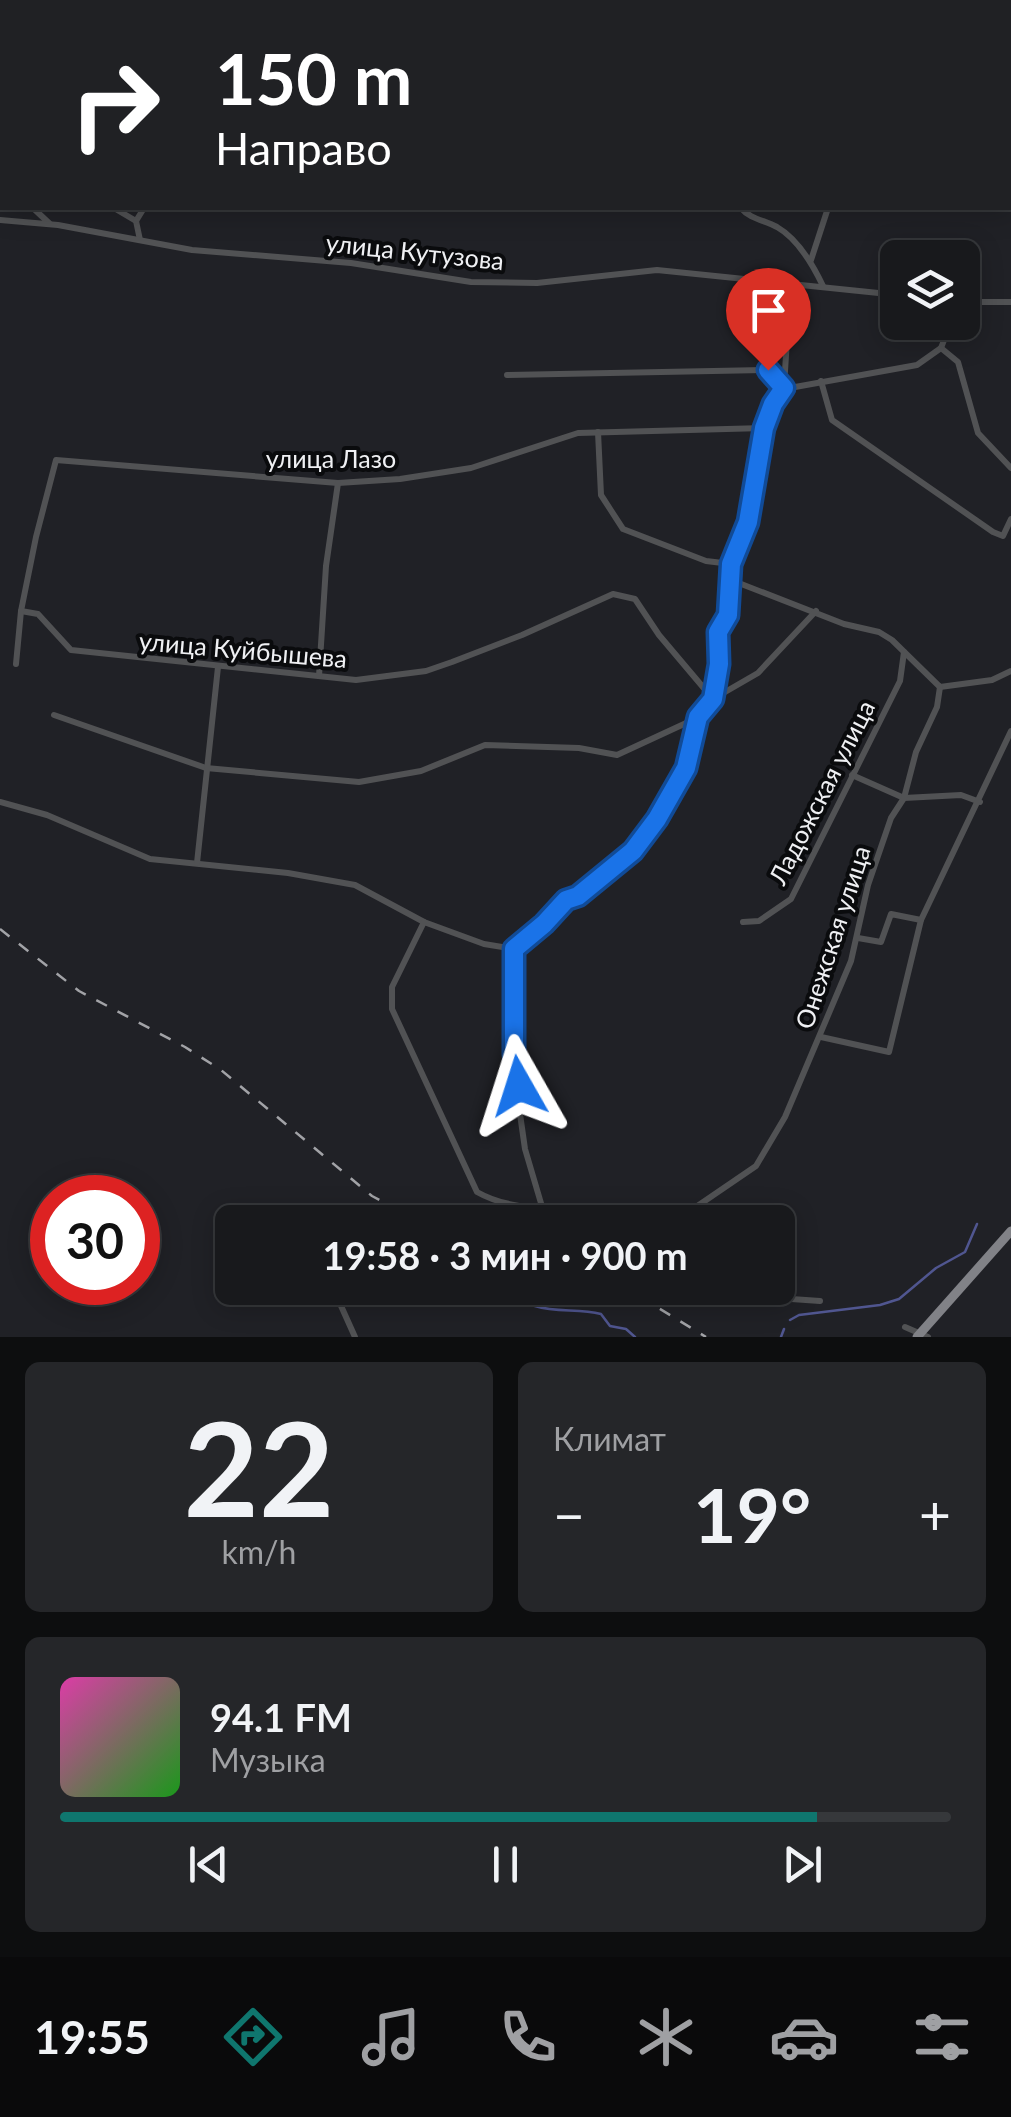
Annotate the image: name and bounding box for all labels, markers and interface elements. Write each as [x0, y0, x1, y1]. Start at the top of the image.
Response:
text: 150 m [215, 36, 412, 120]
icon: right [50, 40, 180, 170]
text: Направо [215, 121, 392, 175]
street label: улица Кутузова [325, 227, 505, 275]
map controls [880, 240, 980, 340]
button: layers [880, 240, 980, 340]
pin [726, 268, 811, 371]
icon: arrive [741, 283, 796, 338]
street label: улица Лазо [266, 443, 396, 473]
street label: улица Куйбышева [138, 625, 348, 673]
street label: Ладожская улица [761, 695, 880, 890]
street label: Онежская улица [788, 842, 876, 1032]
position arrow [467, 1034, 571, 1138]
speed limit sign: 30 [30, 1175, 160, 1305]
text: 19:58 · 3 мин · 900 m [322, 1232, 688, 1278]
text: 22 [184, 1389, 334, 1545]
text: Климат [553, 1419, 666, 1458]
text: 19° [693, 1469, 811, 1559]
text: − [553, 1481, 585, 1547]
text: + [919, 1481, 951, 1547]
text: km/h [222, 1532, 296, 1571]
text: 94.1 FM [210, 1694, 352, 1740]
text: Музыка [210, 1740, 326, 1779]
icon: previous [181, 1837, 236, 1892]
icon: pause [478, 1837, 533, 1892]
icon: next [775, 1837, 830, 1892]
icon: directions [218, 2002, 288, 2072]
icon: music [356, 2002, 426, 2072]
icon: phone [493, 2002, 563, 2072]
icon: climate [631, 2002, 701, 2072]
icon: car [769, 2002, 839, 2072]
icon: filters [907, 2002, 977, 2072]
text: 19:55 [34, 2010, 150, 2064]

